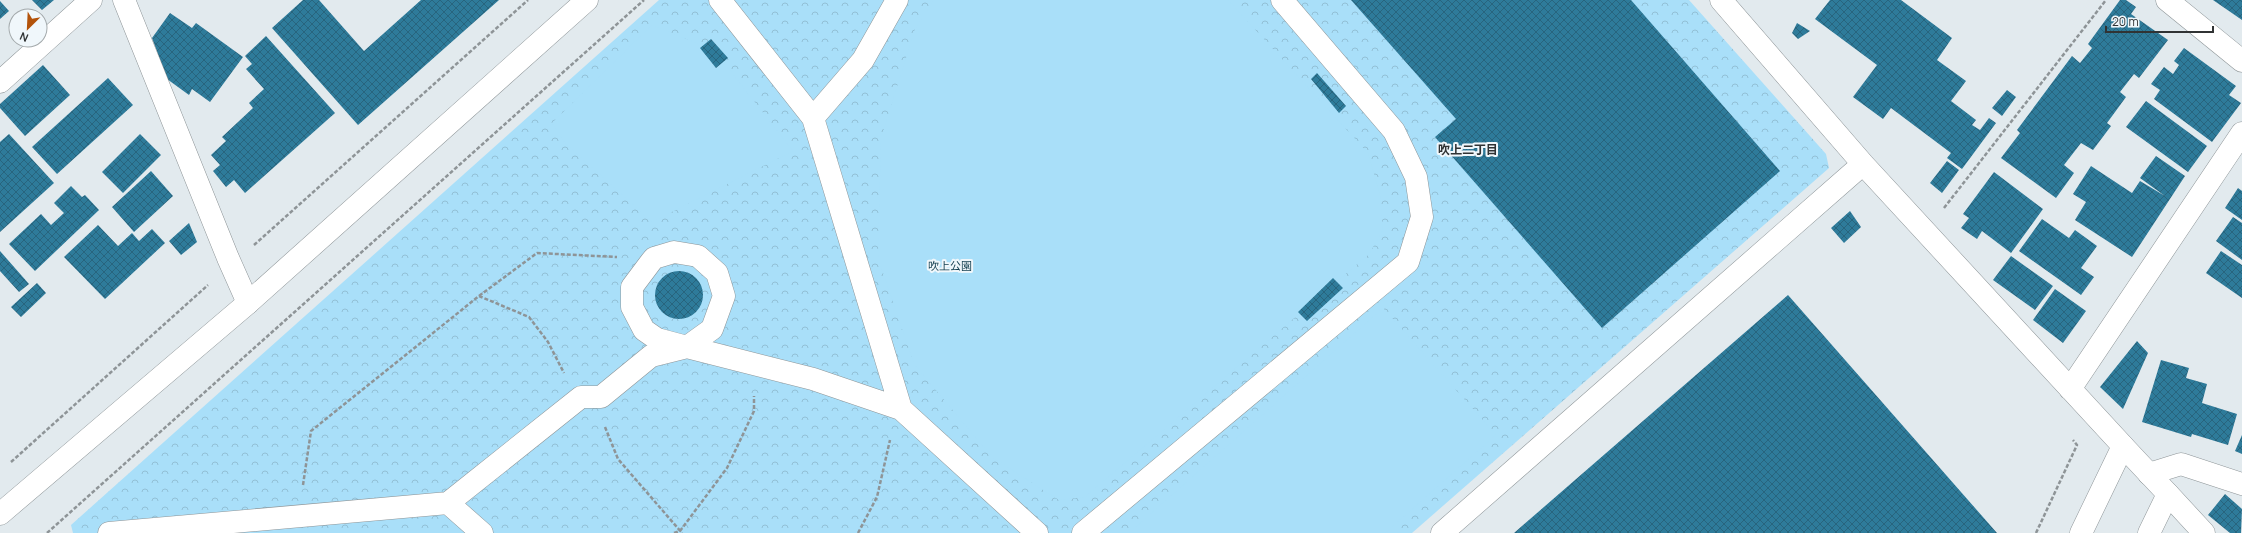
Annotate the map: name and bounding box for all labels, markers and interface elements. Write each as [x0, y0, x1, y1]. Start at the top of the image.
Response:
north arrow [8, 8, 48, 48]
scale bar [2106, 8, 2213, 34]
text: 20 m [2112, 13, 2139, 30]
text: N [17, 29, 30, 46]
district label: 吹上二丁目 [1438, 141, 1498, 158]
park label: 吹上公園 [928, 258, 972, 273]

